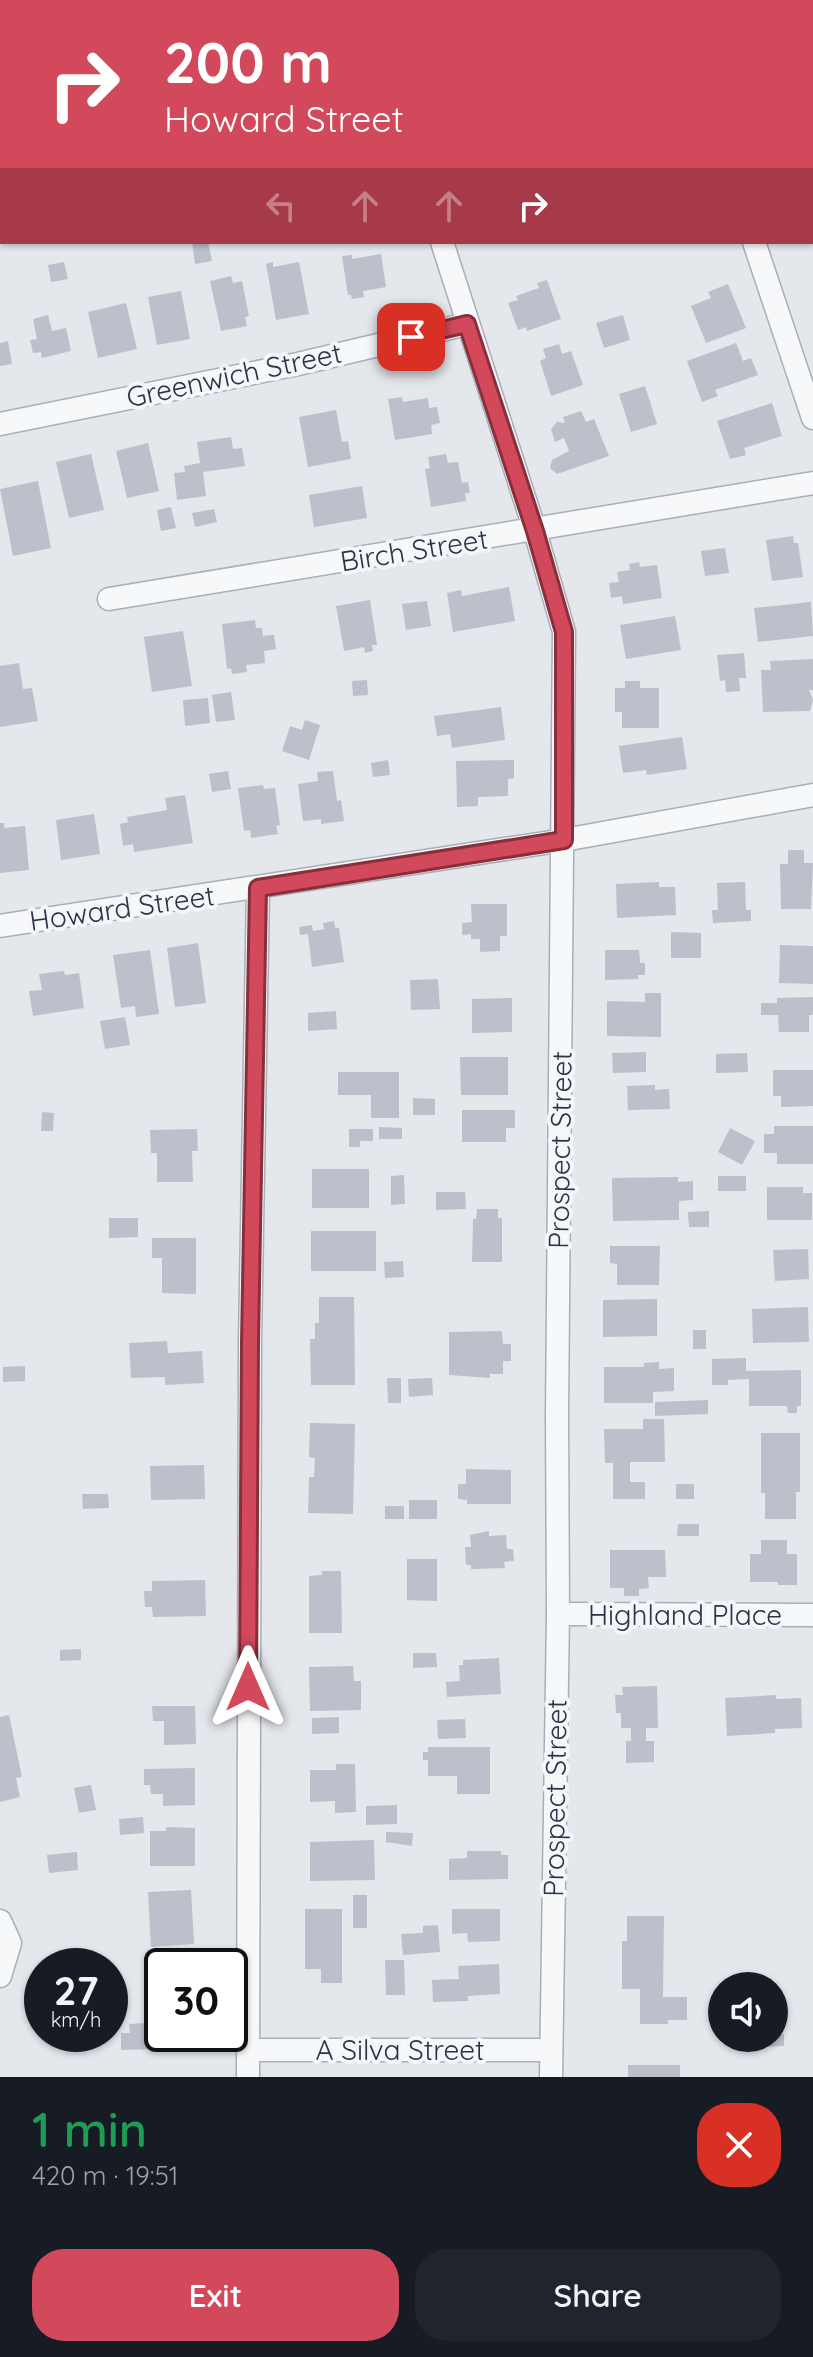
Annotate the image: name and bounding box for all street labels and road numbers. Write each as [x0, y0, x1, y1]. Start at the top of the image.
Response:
street label: Greenwich Street [123, 335, 345, 414]
street label: Birch Street [338, 521, 490, 578]
street label: Howard Street [27, 877, 217, 938]
street label: Prospect Street [540, 1051, 579, 1249]
street label: Highland Place [588, 1597, 782, 1632]
street label: Prospect Street [535, 1699, 574, 1897]
street label: A Silva Street [315, 2032, 485, 2067]

